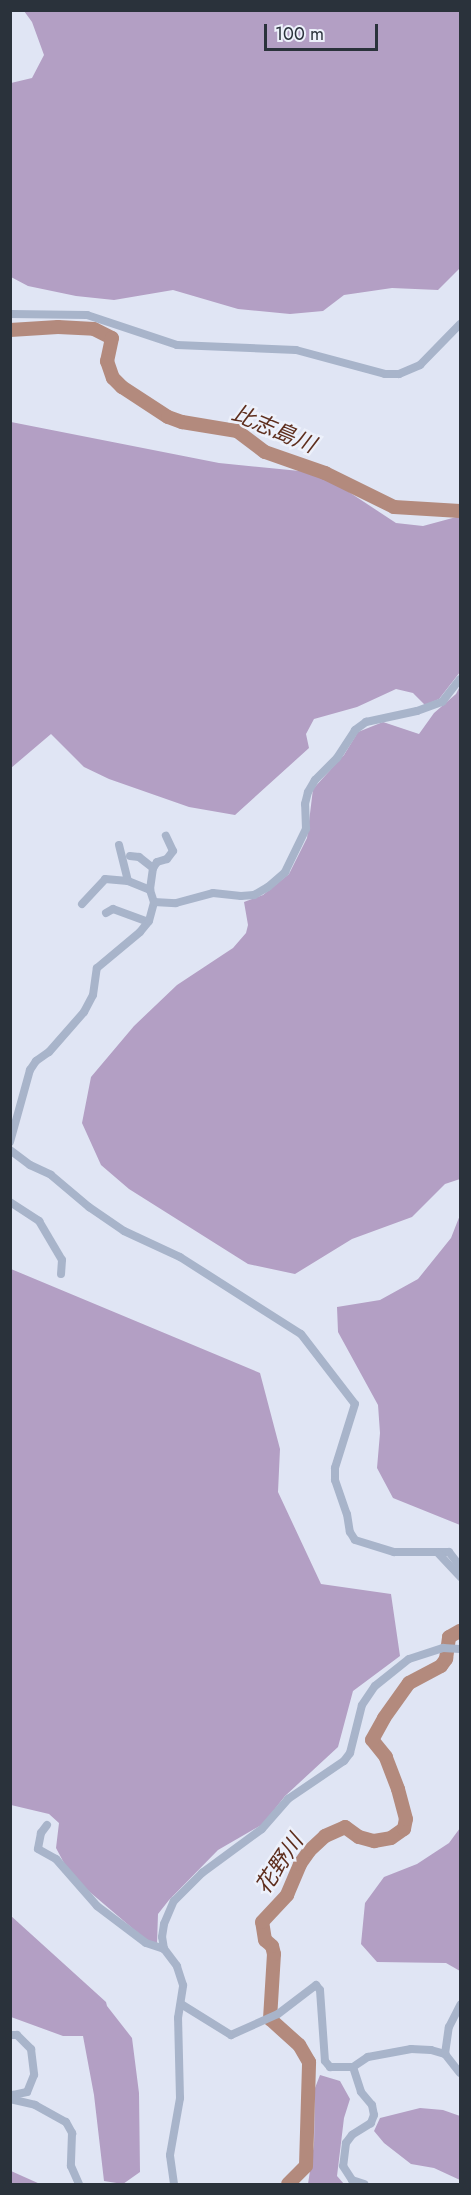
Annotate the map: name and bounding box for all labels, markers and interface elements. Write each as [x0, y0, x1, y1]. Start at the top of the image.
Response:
scale bar [267, 12, 381, 50]
text: 100 m [275, 21, 324, 47]
water label: 比志島川 [228, 400, 320, 458]
water label: 花野川 [250, 1829, 308, 1899]

